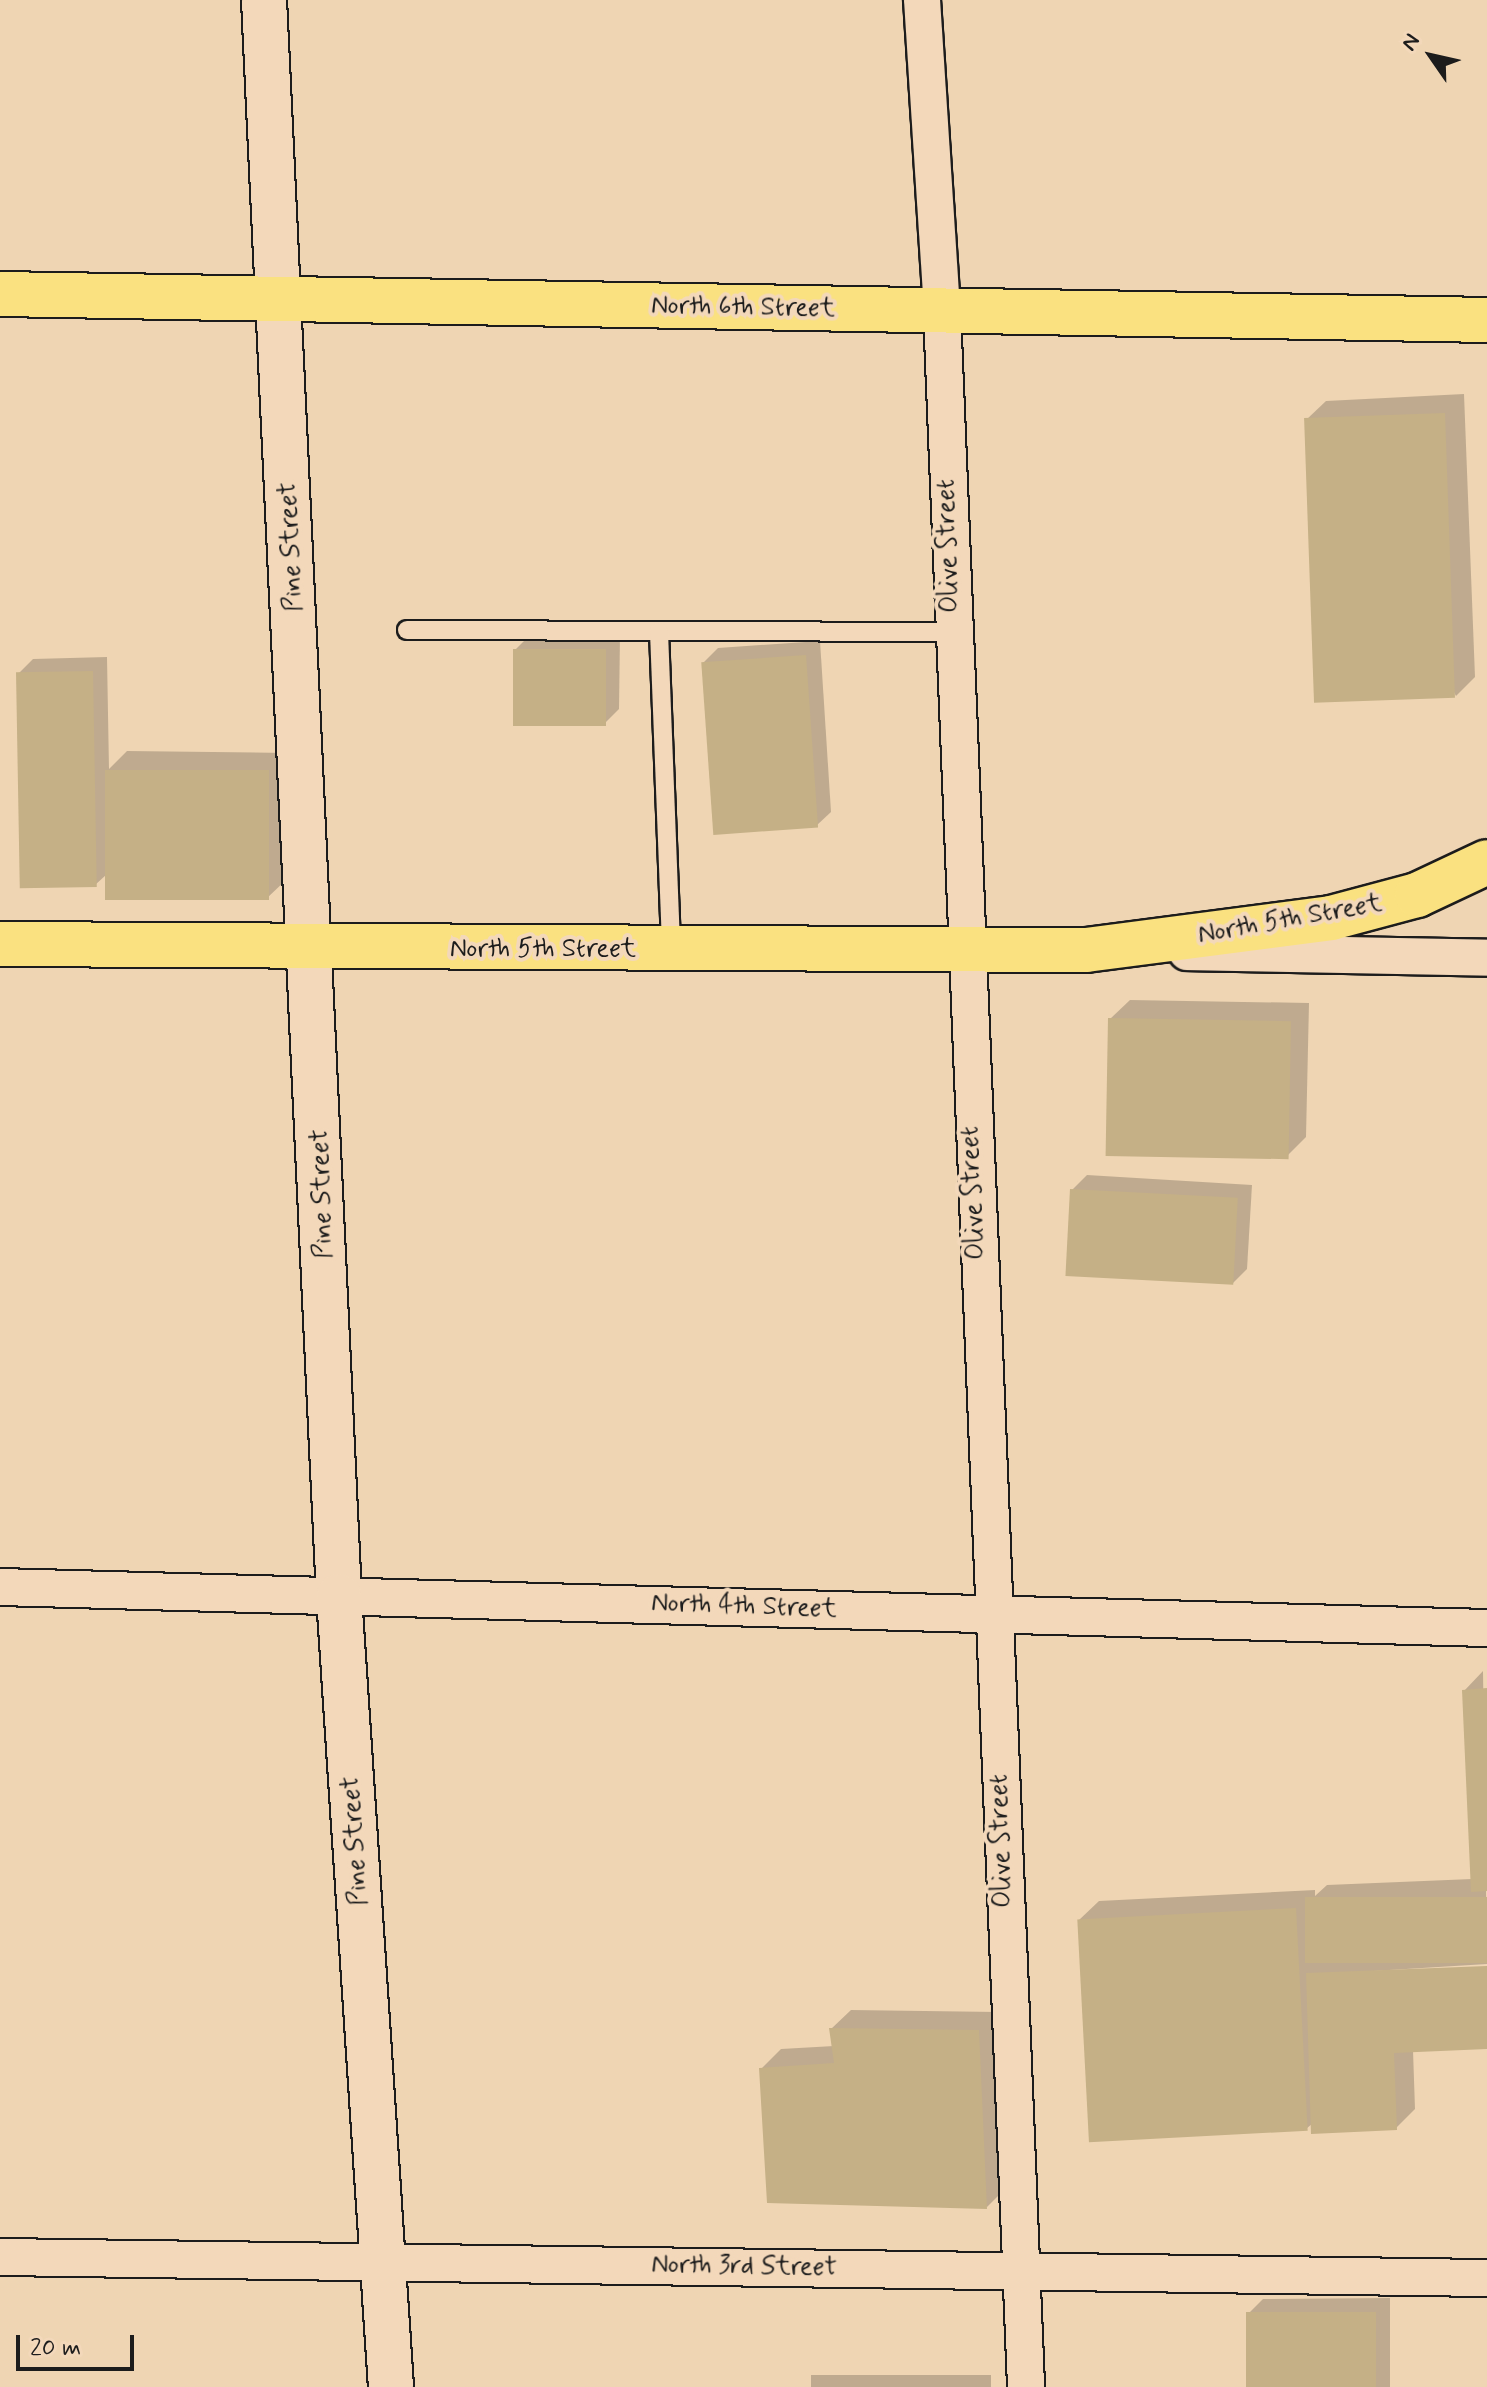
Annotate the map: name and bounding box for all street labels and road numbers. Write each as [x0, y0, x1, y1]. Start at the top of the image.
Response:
street label: North 6th Street [651, 291, 835, 325]
street label: Olive Street [931, 476, 967, 616]
street label: Pine Street [273, 482, 311, 612]
street label: North 5th Street [1196, 888, 1384, 952]
street label: North 5th Street [450, 934, 636, 966]
street label: Olive Street [955, 1123, 993, 1263]
street label: Pine Street [305, 1129, 341, 1259]
street label: North 4th Street [651, 1588, 837, 1626]
street label: Olive Street [984, 1771, 1020, 1911]
street label: Pine Street [336, 1776, 376, 1906]
street label: North 3rd Street [652, 2250, 836, 2284]

